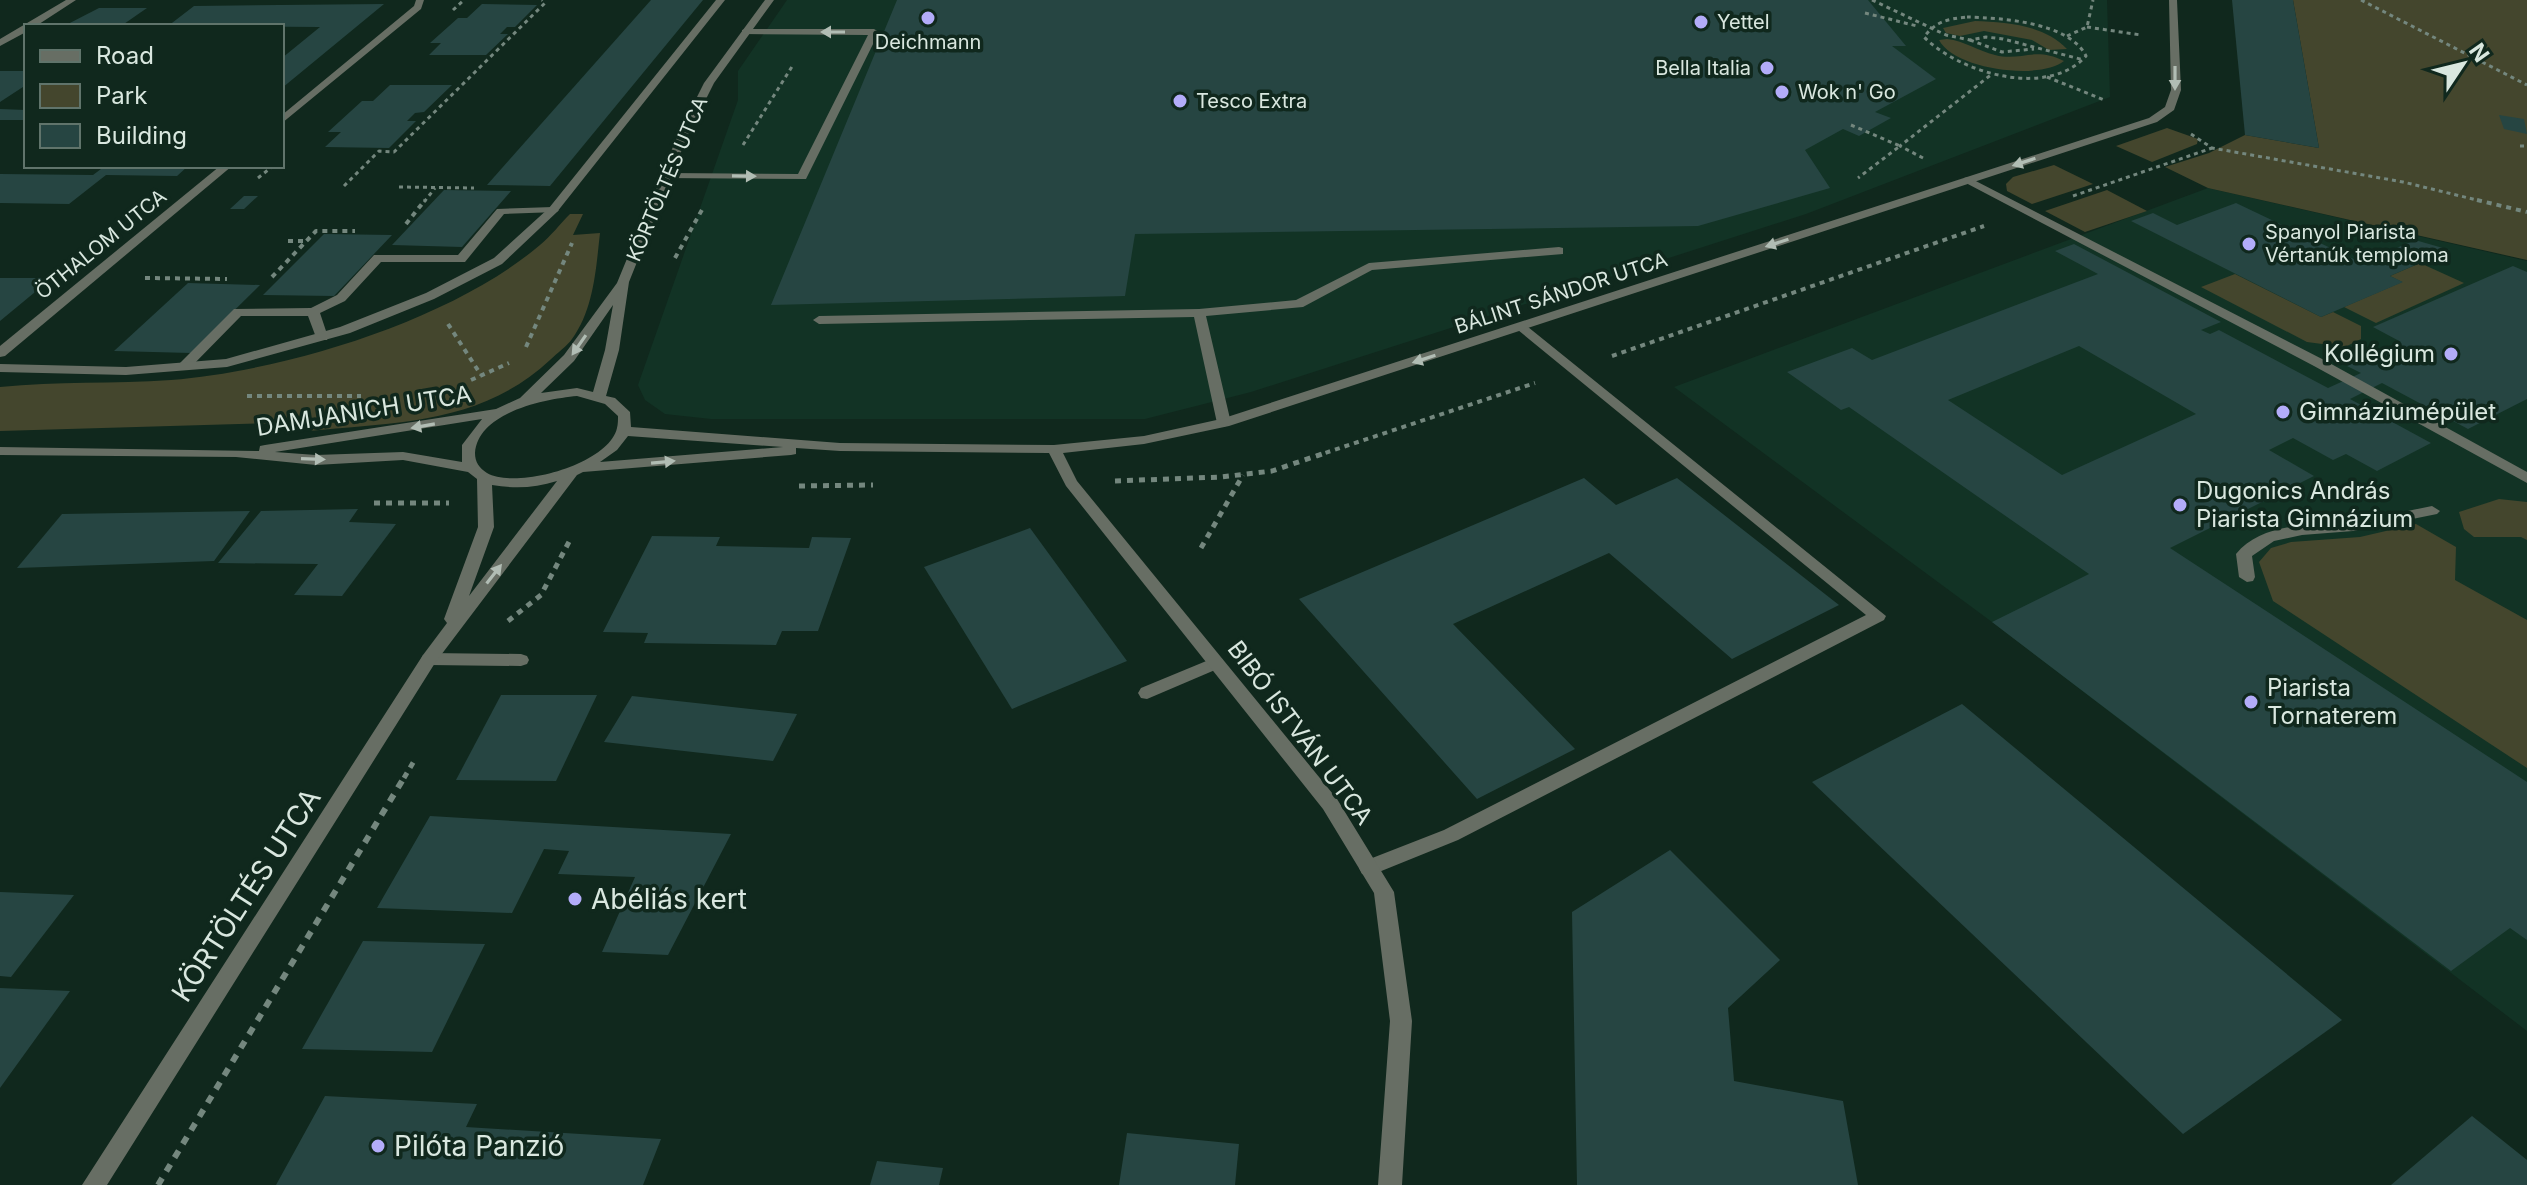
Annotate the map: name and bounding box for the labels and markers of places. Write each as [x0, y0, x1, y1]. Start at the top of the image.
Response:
marker: Deichmann [919, 9, 937, 27]
place label: Yettel [1717, 10, 1770, 34]
marker: Yettel [1692, 13, 1710, 31]
place label: Deichmann [875, 30, 981, 54]
place label: Bella Italia [1655, 56, 1751, 80]
marker: Bella Italia [1758, 59, 1776, 77]
place label: Wok n' Go [1798, 80, 1896, 104]
marker: Wok n' Go [1773, 83, 1791, 101]
place label: Tesco Extra [1196, 89, 1307, 113]
marker: Tesco Extra [1171, 92, 1189, 110]
place label: Spanyol Piarista Vértanúk temploma [2265, 220, 2449, 267]
marker: Spanyol Piarista Vértanúk temploma [2240, 235, 2258, 253]
place label: Kollégium [2324, 339, 2435, 368]
marker: Kollégium [2442, 345, 2460, 363]
place label: Gimnáziumépület [2299, 397, 2496, 426]
marker: Gimnáziumépület [2274, 403, 2292, 421]
place label: Dugonics András Piarista Gimnázium [2196, 476, 2413, 533]
marker: Dugonics András Piarista Gimnázium [2171, 496, 2189, 514]
place label: Piarista Tornaterem [2267, 673, 2397, 730]
marker: Piarista Tornaterem [2242, 693, 2260, 711]
place label: Abéliás kert [591, 882, 747, 916]
marker: Abéliás kert [566, 890, 584, 908]
place label: Pilóta Panzió [394, 1129, 564, 1163]
marker: Pilóta Panzió [369, 1137, 387, 1155]

